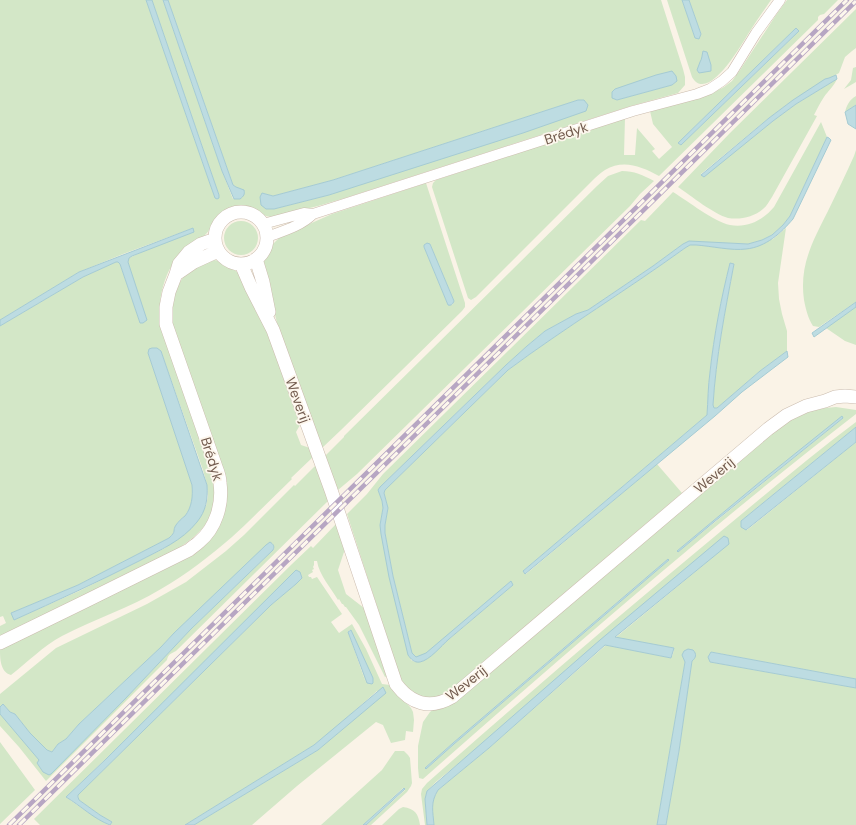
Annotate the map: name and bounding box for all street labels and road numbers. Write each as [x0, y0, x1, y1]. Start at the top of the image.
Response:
street label: Brédyk [542, 117, 590, 149]
street label: Weverij [281, 375, 315, 425]
street label: Brédyk [197, 435, 227, 483]
street label: Weverij [690, 453, 738, 497]
street label: Weverij [442, 661, 490, 705]

